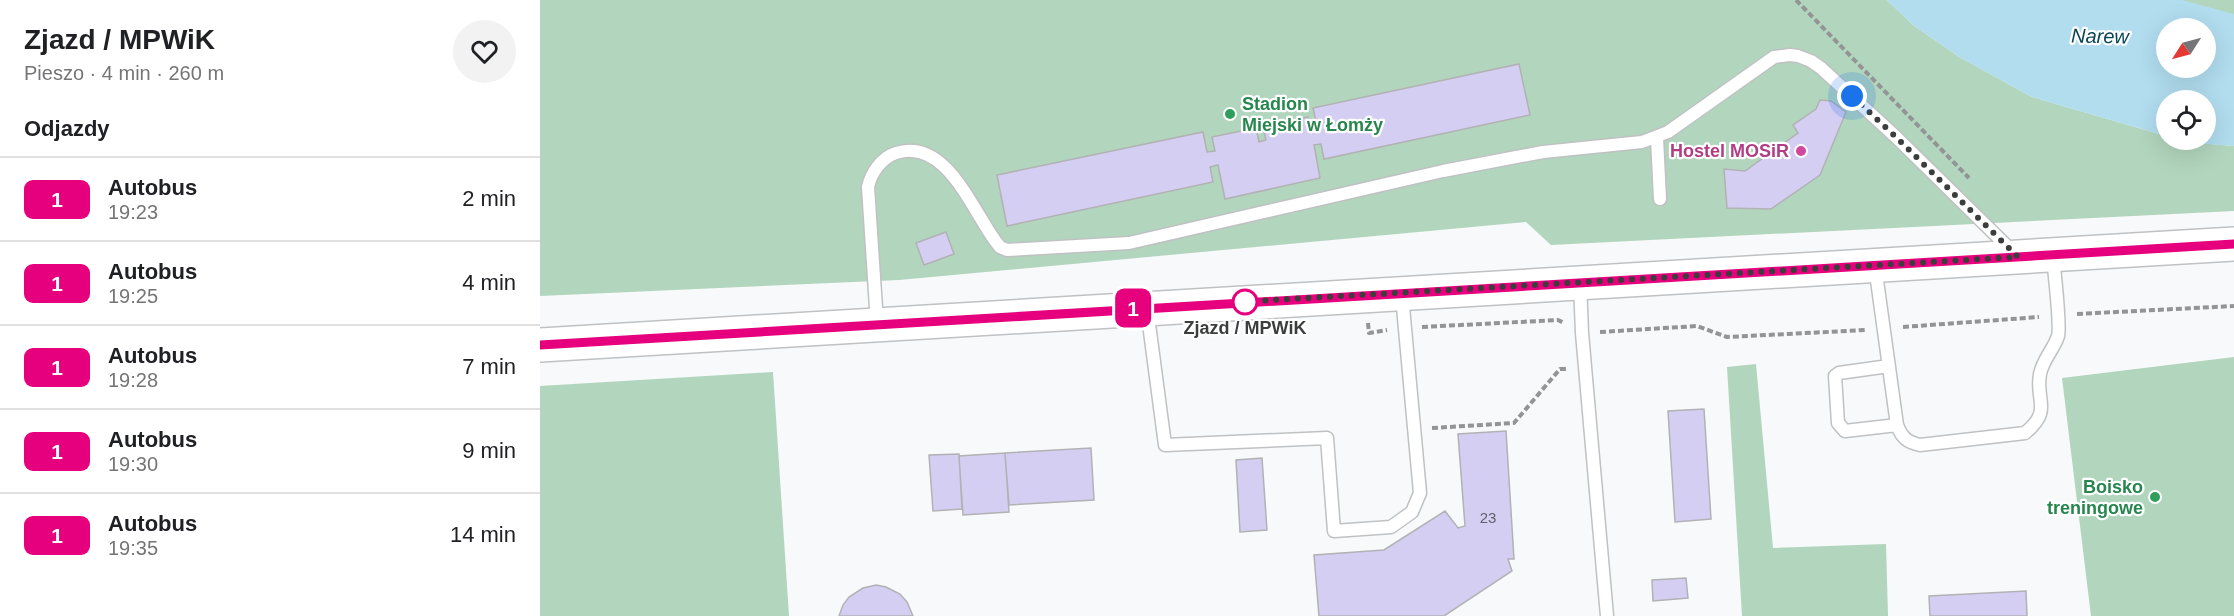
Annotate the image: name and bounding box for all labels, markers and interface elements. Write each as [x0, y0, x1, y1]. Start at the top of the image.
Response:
north arrow [2156, 18, 2216, 78]
map controls [2156, 18, 2216, 150]
button: heart [453, 20, 516, 83]
text: Zjazd / MPWiK [24, 24, 215, 55]
water label: Narew [2071, 24, 2131, 48]
text: Pieszo · 4 min · 260 m [24, 62, 224, 84]
your location [1837, 81, 1867, 111]
button: locate [2156, 90, 2216, 150]
place label: Stadion Miejski w Łomży [1242, 94, 1383, 135]
marker: Stadion Miejski w Łomży [1223, 107, 1237, 121]
text: Odjazdy [24, 116, 110, 141]
place label: Hostel MOSiR [1670, 141, 1789, 161]
marker: Hostel MOSiR [1794, 144, 1808, 158]
text: Autobus [108, 175, 197, 200]
text: 2 min [462, 186, 516, 211]
text: 1 [51, 188, 63, 211]
text: 19:23 [108, 201, 158, 223]
text: Autobus [108, 259, 197, 284]
text: 4 min [462, 270, 516, 295]
text: 1 [51, 272, 63, 295]
text: 19:25 [108, 285, 158, 307]
line badge: 1 [1114, 288, 1152, 328]
marker: Zjazd / MPWiK [1232, 289, 1258, 315]
text: 1 [1127, 297, 1139, 320]
place label: Zjazd / MPWiK [1184, 318, 1306, 338]
text: Autobus [108, 343, 197, 368]
text: 7 min [462, 354, 516, 379]
text: 1 [51, 356, 63, 379]
text: 19:28 [108, 369, 158, 391]
text: Autobus [108, 427, 197, 452]
text: 9 min [462, 438, 516, 463]
text: 1 [51, 440, 63, 463]
text: 19:30 [108, 453, 158, 475]
place label: Boisko treningowe [2047, 477, 2143, 518]
marker: Boisko treningowe [2148, 490, 2162, 504]
house number: 23 [1480, 509, 1496, 526]
text: Autobus [108, 511, 197, 536]
text: 14 min [450, 522, 516, 547]
text: 1 [51, 524, 63, 547]
text: 19:35 [108, 537, 158, 559]

